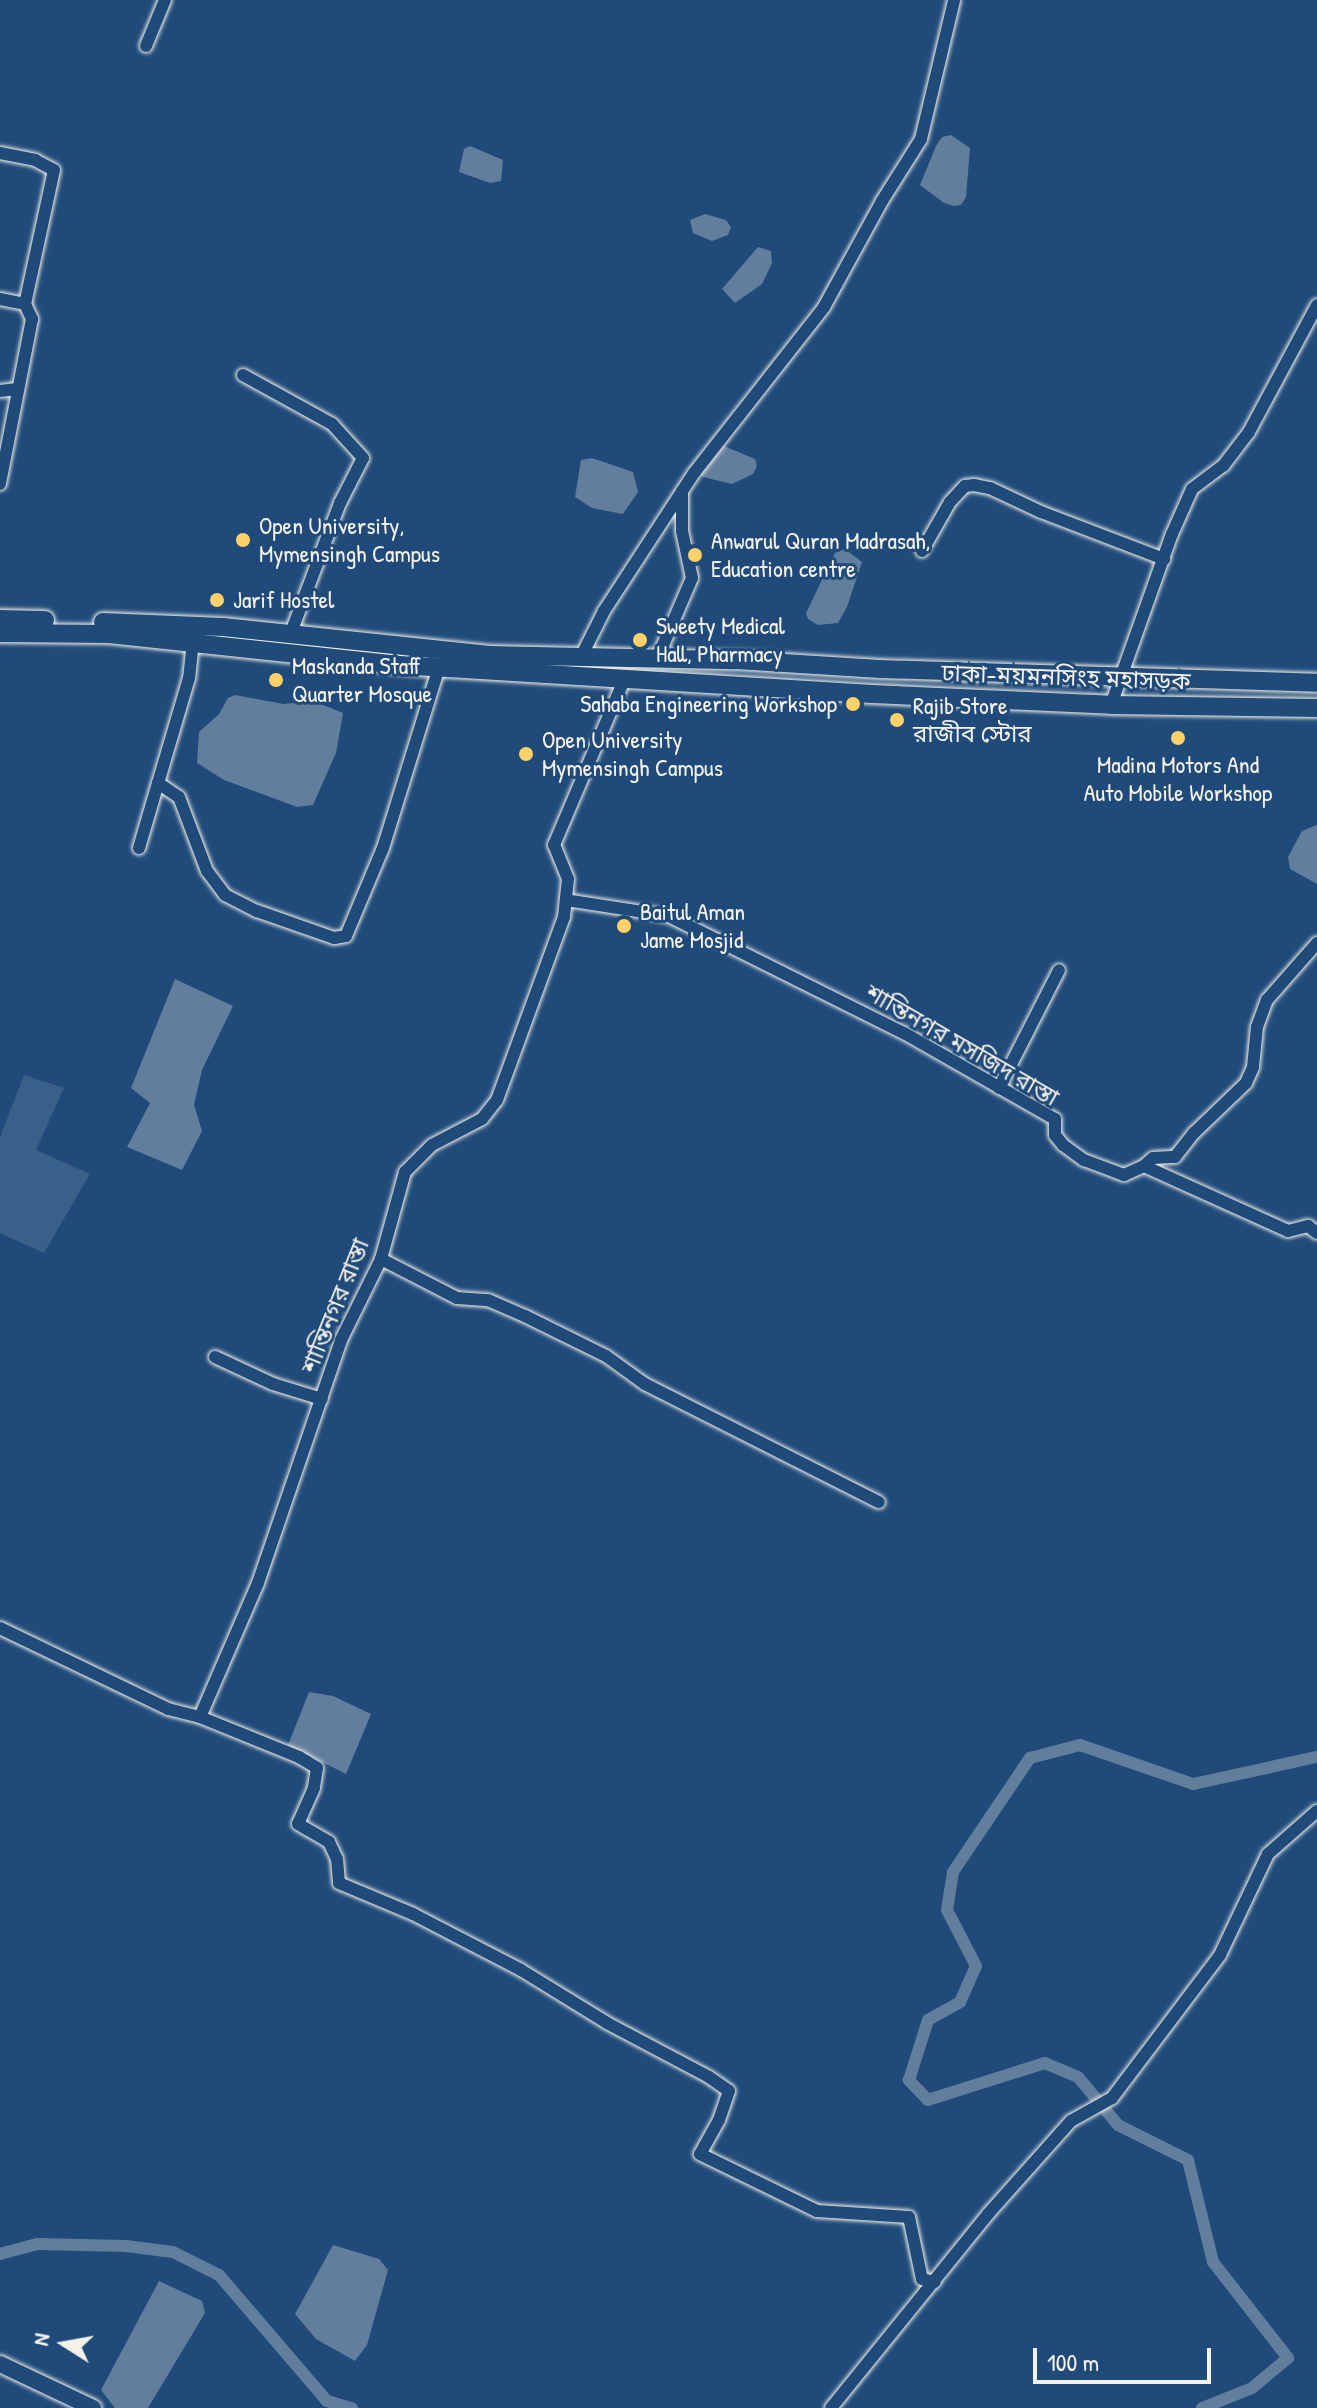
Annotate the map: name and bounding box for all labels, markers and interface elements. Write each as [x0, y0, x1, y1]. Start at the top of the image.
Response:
place label: Open University, Mymensingh Campus [259, 512, 440, 568]
place label: Anwarul Quran Madrasah, Education centre [711, 527, 930, 583]
marker: Open University, Mymensingh Campus [234, 531, 252, 549]
marker: Anwarul Quran Madrasah, Education centre [686, 546, 704, 564]
place label: Jarif Hostel [233, 586, 334, 614]
marker: Jarif Hostel [208, 591, 226, 609]
place label: Sweety Medical Hall, Pharmacy [656, 612, 785, 668]
marker: Sweety Medical Hall, Pharmacy [631, 631, 649, 649]
place label: Maskanda Staff Quarter Mosque [292, 652, 432, 708]
street label: ঢাকা-ময়মনসিংহ মহাসড়ক [941, 658, 1191, 696]
marker: Maskanda Staff Quarter Mosque [267, 671, 285, 689]
place label: Sahaba Engineering Workshop [580, 690, 837, 718]
place label: Rajib Store রাজীব স্টোর [913, 692, 1032, 748]
marker: Sahaba Engineering Workshop [844, 695, 862, 713]
marker: Rajib Store রাজীব স্টোর [888, 711, 906, 729]
place label: Open University Mymensingh Campus [542, 726, 723, 782]
marker: Madina Motors And Auto Mobile Workshop [1169, 729, 1187, 747]
marker: Open University Mymensingh Campus [517, 745, 535, 763]
place label: Madina Motors And Auto Mobile Workshop [1084, 751, 1272, 807]
place label: Baitul Aman Jame Mosjid [640, 898, 745, 954]
marker: Baitul Aman Jame Mosjid [615, 917, 633, 935]
street label: শান্তিনগর মসজিদ রাস্তা [860, 978, 1064, 1112]
street label: শান্তিনগর রাস্তা [295, 1234, 375, 1378]
north arrow [24, 2304, 104, 2384]
text: N [25, 2331, 56, 2348]
scale bar [1037, 2332, 1215, 2382]
text: 100 m [1047, 2346, 1099, 2378]

